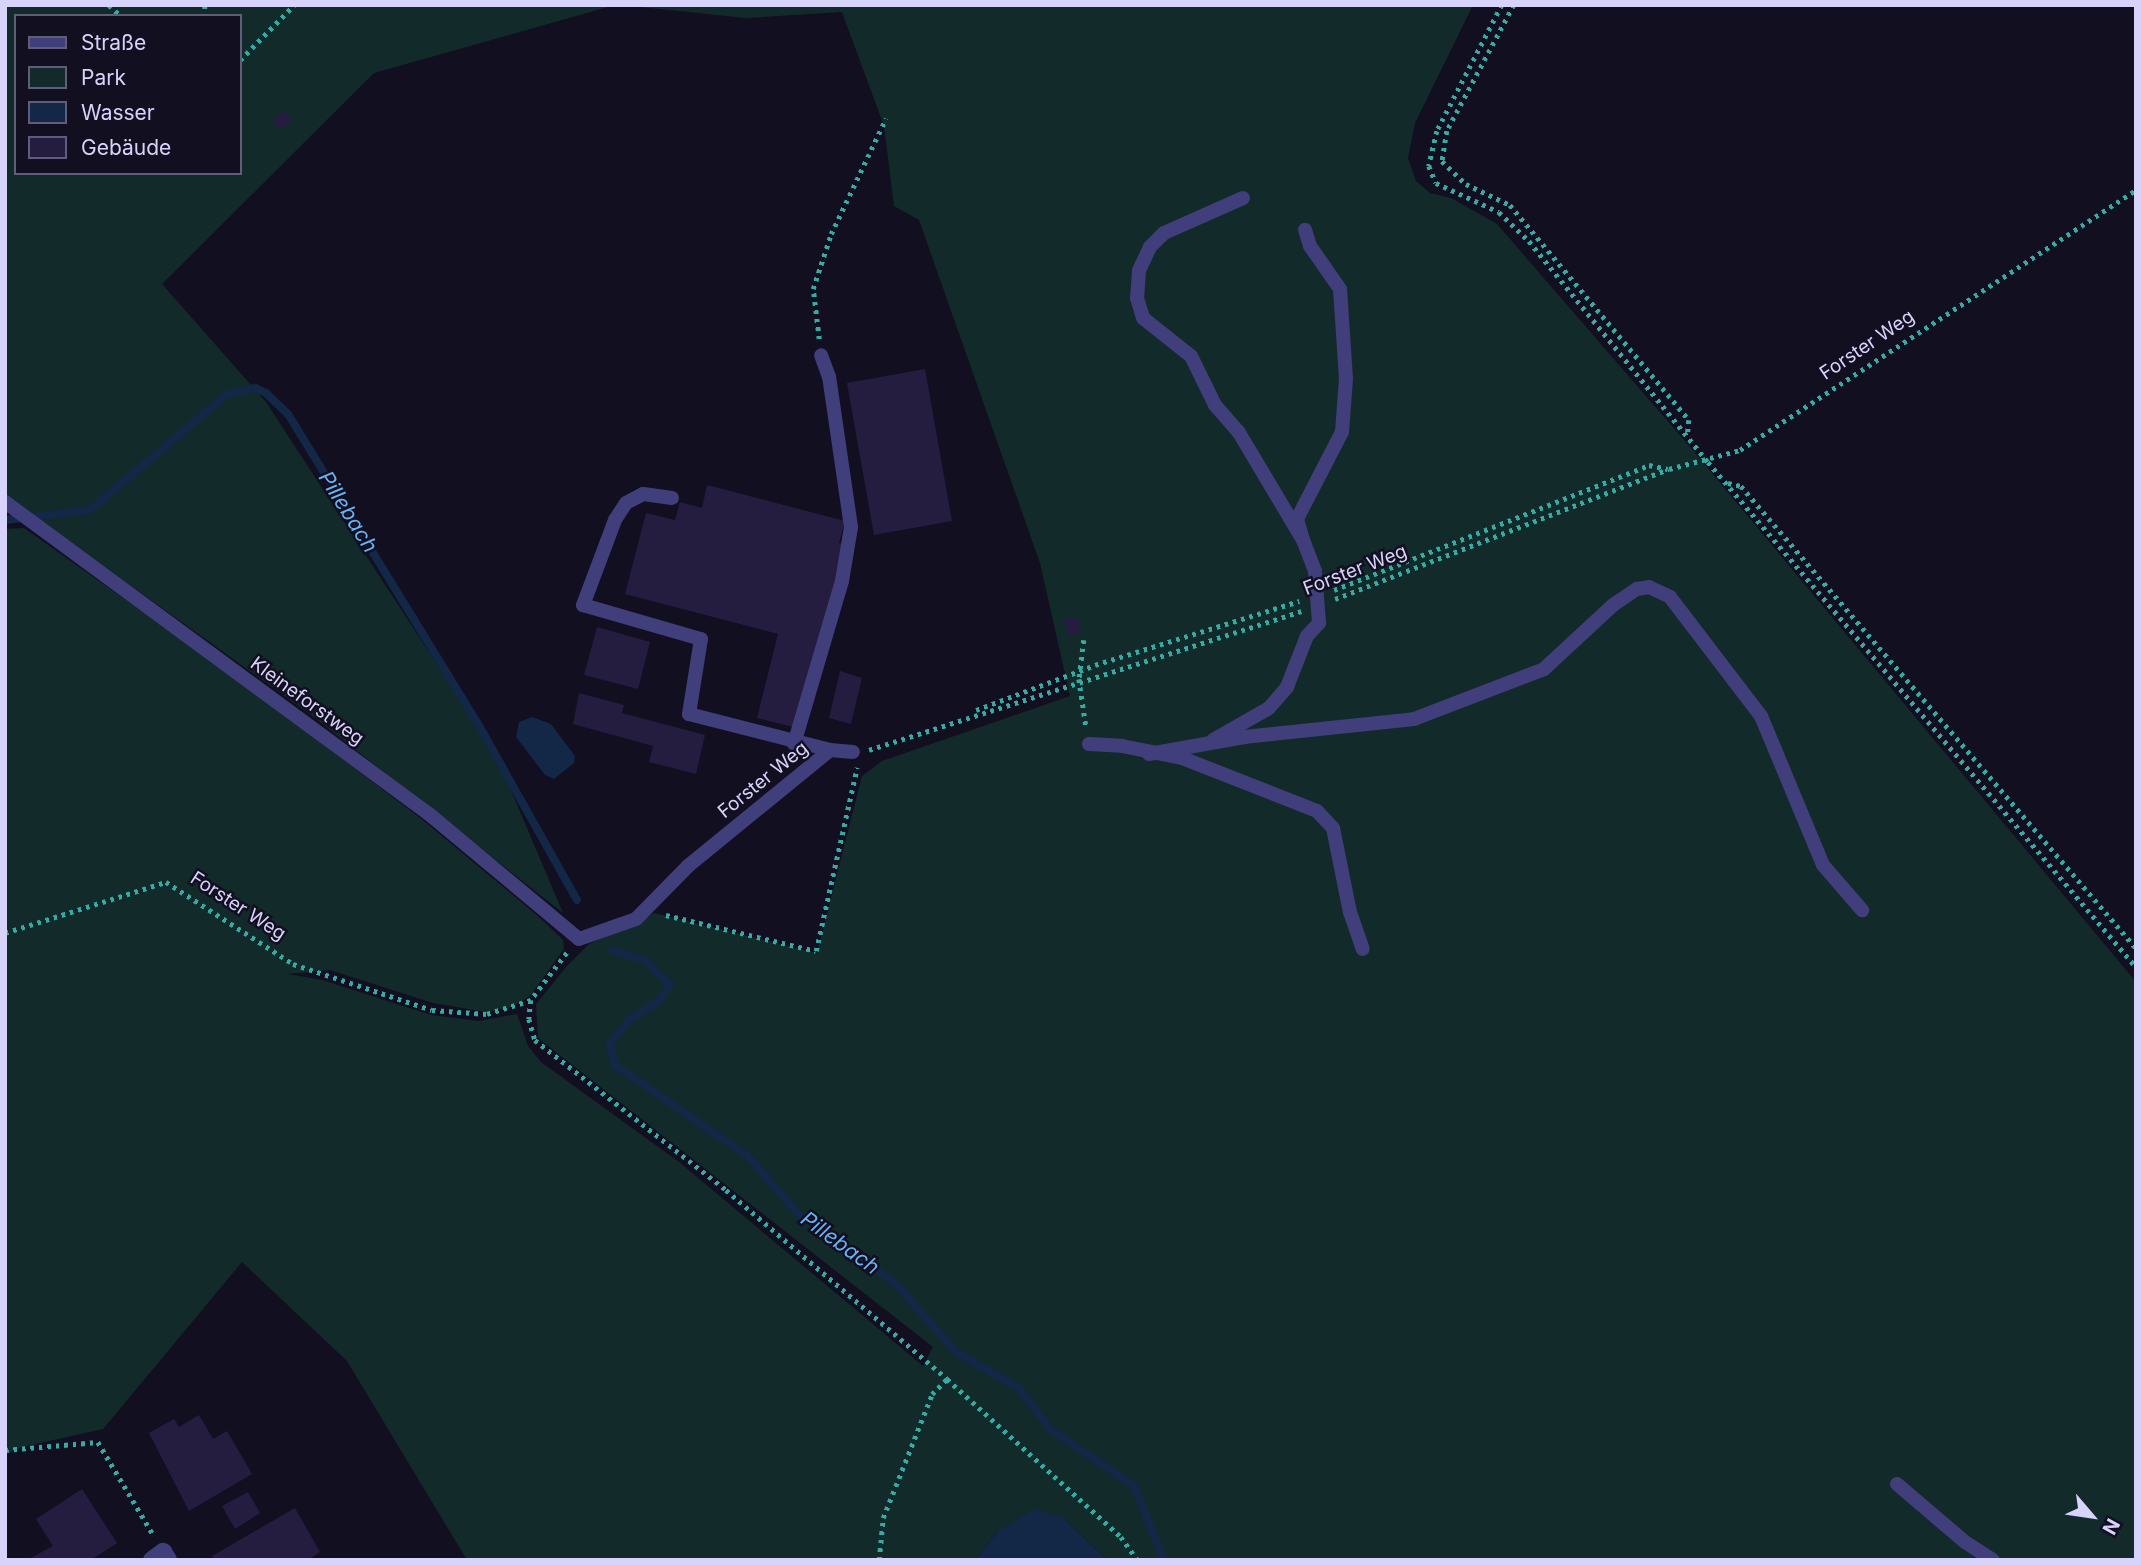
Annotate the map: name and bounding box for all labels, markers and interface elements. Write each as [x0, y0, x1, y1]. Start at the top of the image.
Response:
legend [14, 14, 242, 175]
text: Straße [81, 30, 146, 55]
text: Park [81, 65, 126, 90]
text: Wasser [81, 100, 155, 125]
text: Gebäude [81, 135, 171, 160]
street label: Forster Weg [1815, 305, 1919, 385]
water label: Pillebach [313, 467, 383, 557]
street label: Forster Weg [1300, 540, 1410, 600]
street label: Kleineforstweg [246, 652, 368, 750]
street label: Forster Weg [713, 737, 813, 823]
street label: Forster Weg [186, 867, 290, 945]
water label: Pillebach [796, 1206, 884, 1280]
north arrow [2057, 1481, 2127, 1551]
text: N [2097, 1515, 2124, 1538]

